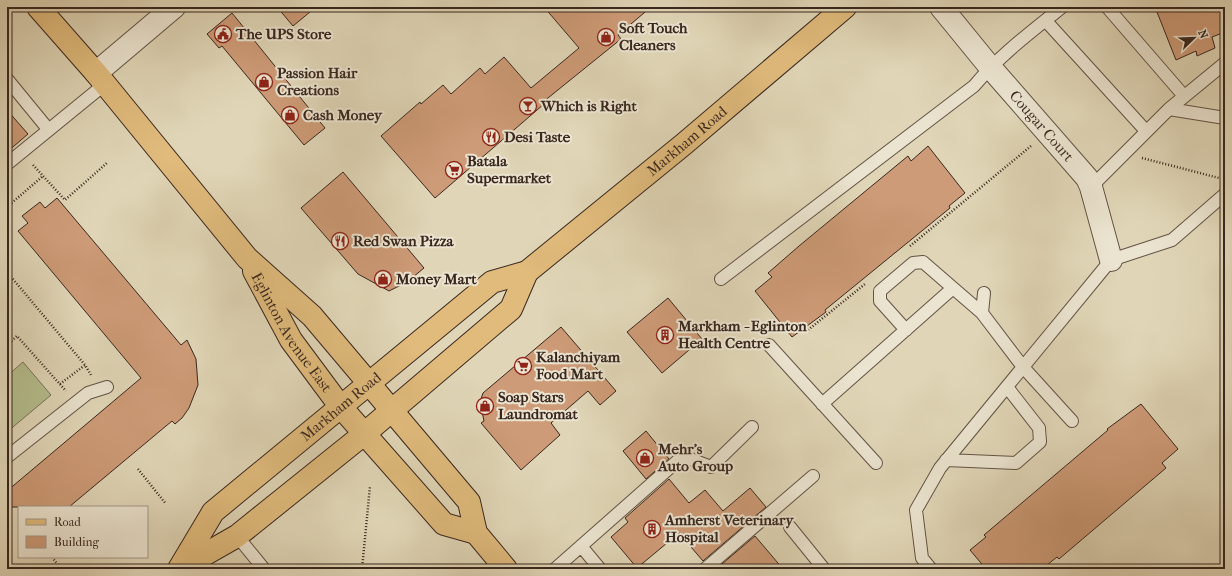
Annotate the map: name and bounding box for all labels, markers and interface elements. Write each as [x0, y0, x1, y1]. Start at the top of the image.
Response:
north arrow [1174, 18, 1214, 58]
place label: Soft Touch Cleaners [619, 19, 688, 54]
public building icon: The UPS Store [213, 24, 233, 44]
place label: The UPS Store [235, 25, 332, 43]
shop icon: Soft Touch Cleaners [596, 27, 616, 47]
text: N [1195, 28, 1211, 41]
place label: Passion Hair Creations [277, 64, 358, 99]
shop icon: Passion Hair Creations [254, 72, 274, 92]
street label: Cougar Court [1006, 87, 1078, 166]
bar icon: Which is Right [518, 96, 538, 116]
place label: Which is Right [540, 97, 637, 115]
street label: Markham Road [643, 102, 731, 180]
shop icon: Cash Money [280, 105, 300, 125]
place label: Cash Money [303, 106, 383, 124]
restaurant icon: Desi Taste [481, 127, 501, 147]
place label: Desi Taste [504, 128, 571, 146]
place label: Batala Supermarket [467, 152, 552, 187]
supermarket icon: Batala Supermarket [444, 160, 464, 180]
restaurant icon: Red Swan Pizza [330, 231, 350, 251]
place label: Red Swan Pizza [353, 232, 455, 250]
street label: Eglinton Avenue East [248, 269, 336, 396]
shop icon: Money Mart [373, 269, 393, 289]
place label: Money Mart [395, 270, 477, 288]
place label: Markham - Eglinton Health Centre [677, 317, 807, 352]
building icon: Markham - Eglinton Health Centre [655, 325, 675, 345]
place label: Kalanchiyam Food Mart [535, 348, 621, 383]
supermarket icon: Kalanchiyam Food Mart [513, 356, 533, 376]
street label: Markham Road [297, 368, 385, 445]
place label: Soap Stars Laundromat [498, 388, 579, 423]
shop icon: Soap Stars Laundromat [475, 396, 495, 416]
place label: Mehr's Auto Group [657, 440, 733, 475]
shop icon: Mehr's Auto Group [635, 448, 655, 468]
legend [18, 506, 148, 558]
place label: Amherst Veterinary Hospital [664, 511, 794, 546]
text: Road [54, 515, 81, 529]
building icon: Amherst Veterinary Hospital [642, 519, 662, 539]
text: Building [54, 535, 99, 549]

